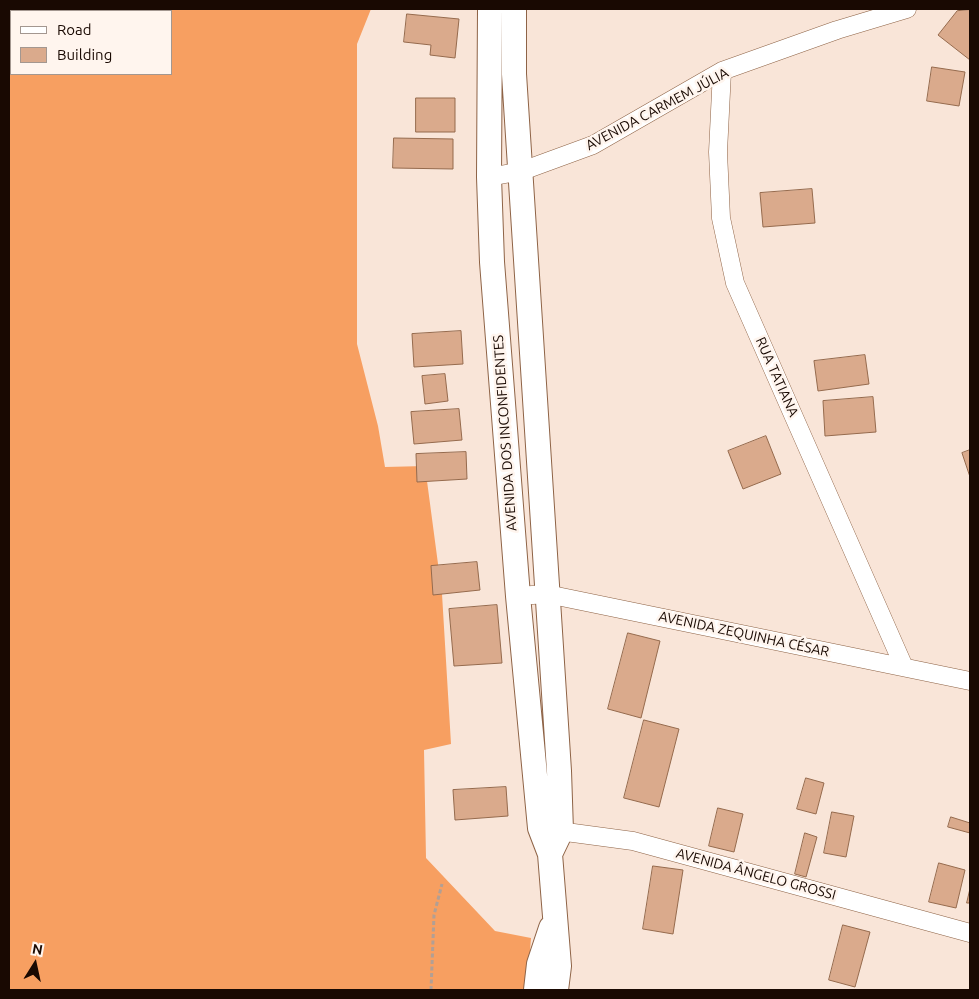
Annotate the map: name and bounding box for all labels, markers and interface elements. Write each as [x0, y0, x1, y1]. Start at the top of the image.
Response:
legend [10, 10, 172, 75]
text: Road [57, 21, 92, 38]
text: Building [57, 46, 112, 63]
street label: AVENIDA CARMEM JÚLIA [583, 64, 731, 154]
street label: AVENIDA DOS INCONFIDENTES [490, 334, 520, 532]
street label: RUA TATIANA [752, 335, 802, 419]
street label: AVENIDA ZEQUINHA CÉSAR [657, 608, 831, 660]
street label: AVENIDA ÂNGELO GROSSI [674, 845, 838, 903]
north arrow [10, 939, 60, 989]
text: N [31, 940, 44, 958]

